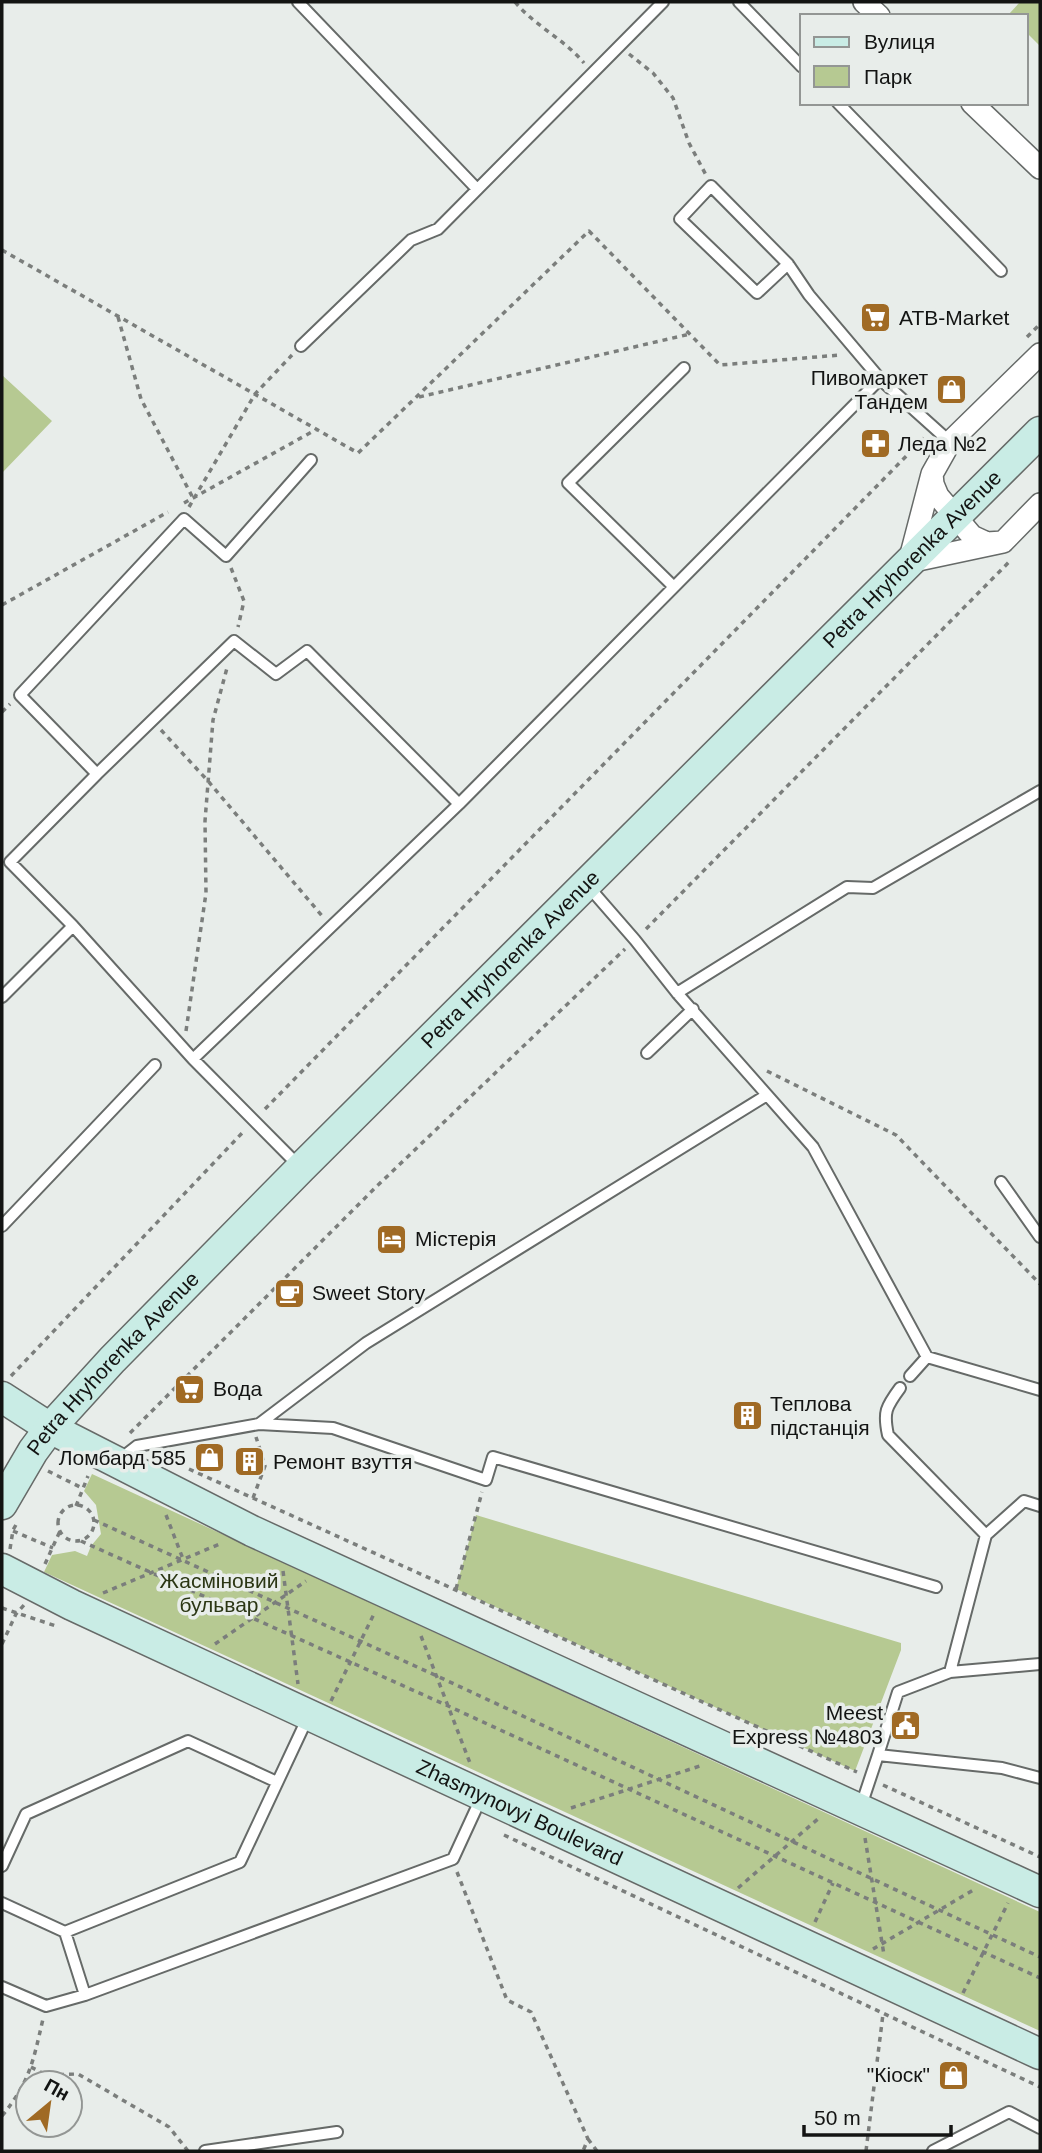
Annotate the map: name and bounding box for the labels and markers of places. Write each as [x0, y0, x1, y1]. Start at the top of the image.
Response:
supermarket icon: ATB-Market [859, 301, 893, 335]
place label: ATB-Market [899, 306, 1010, 329]
place label: Пивомаркет Тандем [811, 366, 928, 413]
shop icon: Пивомаркет Тандем [934, 373, 968, 407]
pharmacy icon: Леда №2 [858, 427, 892, 461]
place label: Леда №2 [898, 432, 987, 455]
hotel icon: Містерія [375, 1222, 409, 1256]
place label: Містерія [415, 1227, 496, 1250]
cafe icon: Sweet Story [272, 1276, 306, 1310]
place label: Sweet Story [312, 1281, 426, 1304]
supermarket icon: Вода [173, 1372, 207, 1406]
place label: Вода [213, 1377, 262, 1400]
place label: Теплова підстанція [770, 1392, 870, 1439]
building icon: Теплова підстанція [730, 1399, 764, 1433]
shop icon: Ломбард 585 [192, 1441, 226, 1475]
building icon: Ремонт взуття [233, 1445, 267, 1479]
place label: Ломбард 585 [59, 1446, 186, 1469]
place label: Ремонт взуття [273, 1450, 412, 1473]
place label: Meest Express №4803 [732, 1701, 883, 1748]
public building icon: Meest Express №4803 [889, 1708, 923, 1742]
shop icon: "Кіоск" [936, 2058, 970, 2092]
place label: "Кіоск" [867, 2063, 930, 2086]

